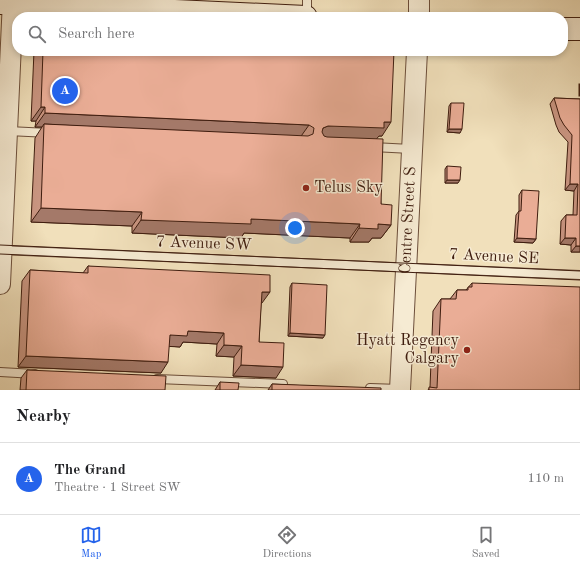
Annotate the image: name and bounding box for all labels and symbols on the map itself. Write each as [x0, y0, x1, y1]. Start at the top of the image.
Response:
pin: A [52, 76, 78, 106]
street label: Centre Street S [398, 166, 419, 274]
place label: Telus Sky [314, 180, 383, 196]
marker: Telus Sky [301, 183, 311, 193]
your location [285, 218, 305, 238]
street label: 7 Avenue SW [156, 234, 252, 254]
street label: 7 Avenue SE [449, 247, 539, 267]
place label: Hyatt Regency Calgary [356, 333, 460, 367]
marker: Hyatt Regency Calgary [462, 345, 472, 355]

